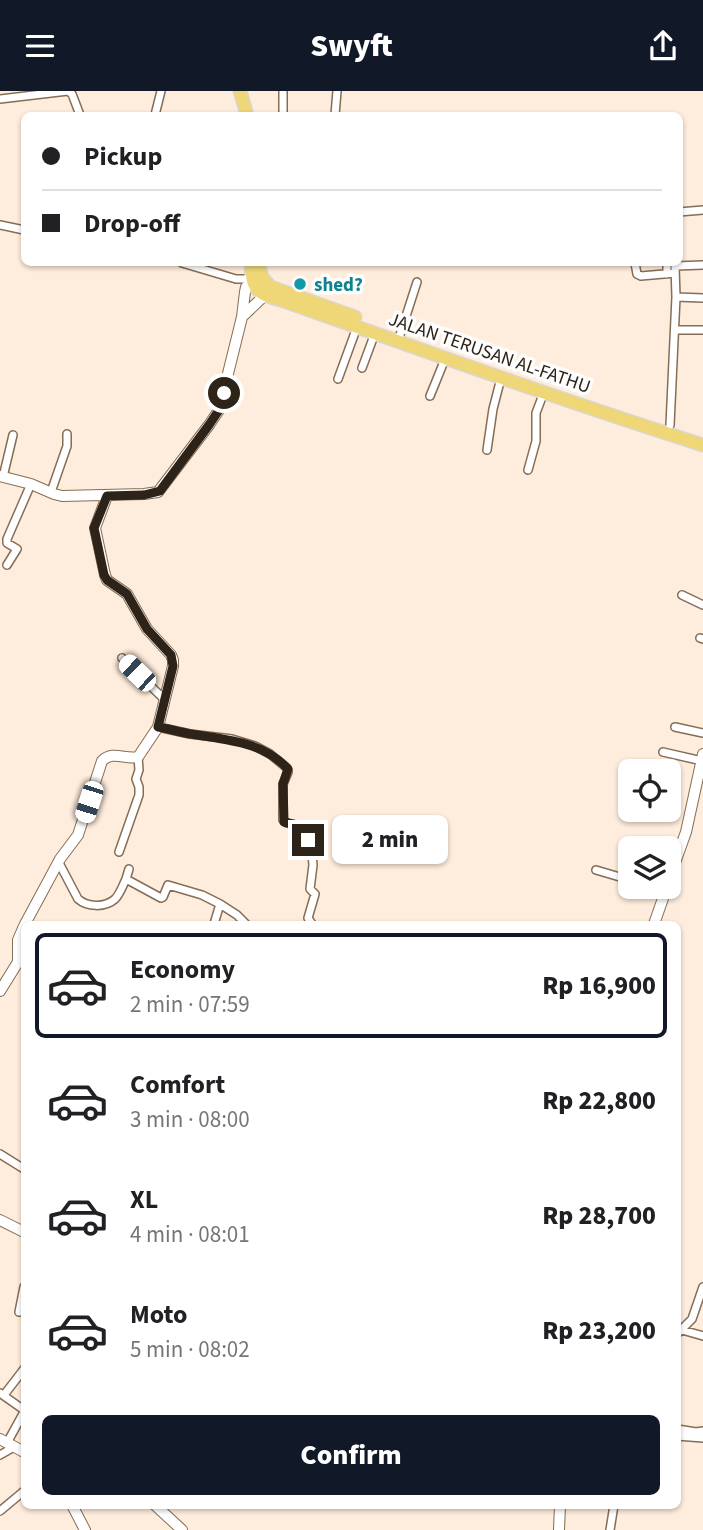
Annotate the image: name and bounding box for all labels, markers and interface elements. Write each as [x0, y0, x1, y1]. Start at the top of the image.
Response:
text: Swyft [310, 23, 393, 69]
icon: menu [21, 27, 59, 65]
icon: share [644, 27, 682, 65]
text: Pickup [84, 138, 162, 175]
text: Drop-off [84, 205, 180, 242]
place label: shed? [314, 272, 363, 299]
marker: shed? [292, 276, 308, 292]
street label: JALAN TERUSAN AL-FATHU [385, 306, 594, 401]
route start [208, 377, 240, 409]
car [115, 651, 160, 695]
map controls [618, 759, 681, 899]
button: locate [618, 759, 681, 822]
car [73, 779, 106, 825]
callout: 2 min [332, 815, 448, 865]
text: 2 min [362, 823, 418, 856]
route end [292, 824, 324, 856]
button: layers [618, 836, 681, 899]
text: Economy [130, 951, 235, 988]
icon: car [46, 954, 109, 1017]
text: Rp 16,900 [542, 967, 656, 1004]
text: 2 min · 07:59 [130, 988, 250, 1021]
text: Comfort [130, 1066, 225, 1103]
icon: car [46, 1069, 109, 1132]
text: Rp 22,800 [542, 1082, 656, 1119]
text: 3 min · 08:00 [130, 1103, 250, 1136]
text: XL [130, 1181, 158, 1218]
icon: car [46, 1184, 109, 1247]
text: Rp 28,700 [542, 1197, 656, 1234]
text: 4 min · 08:01 [130, 1218, 250, 1251]
text: Moto [130, 1296, 187, 1333]
icon: car [46, 1299, 109, 1362]
text: Rp 23,200 [542, 1312, 656, 1349]
text: 5 min · 08:02 [130, 1333, 250, 1366]
button: Confirm [42, 1415, 660, 1495]

